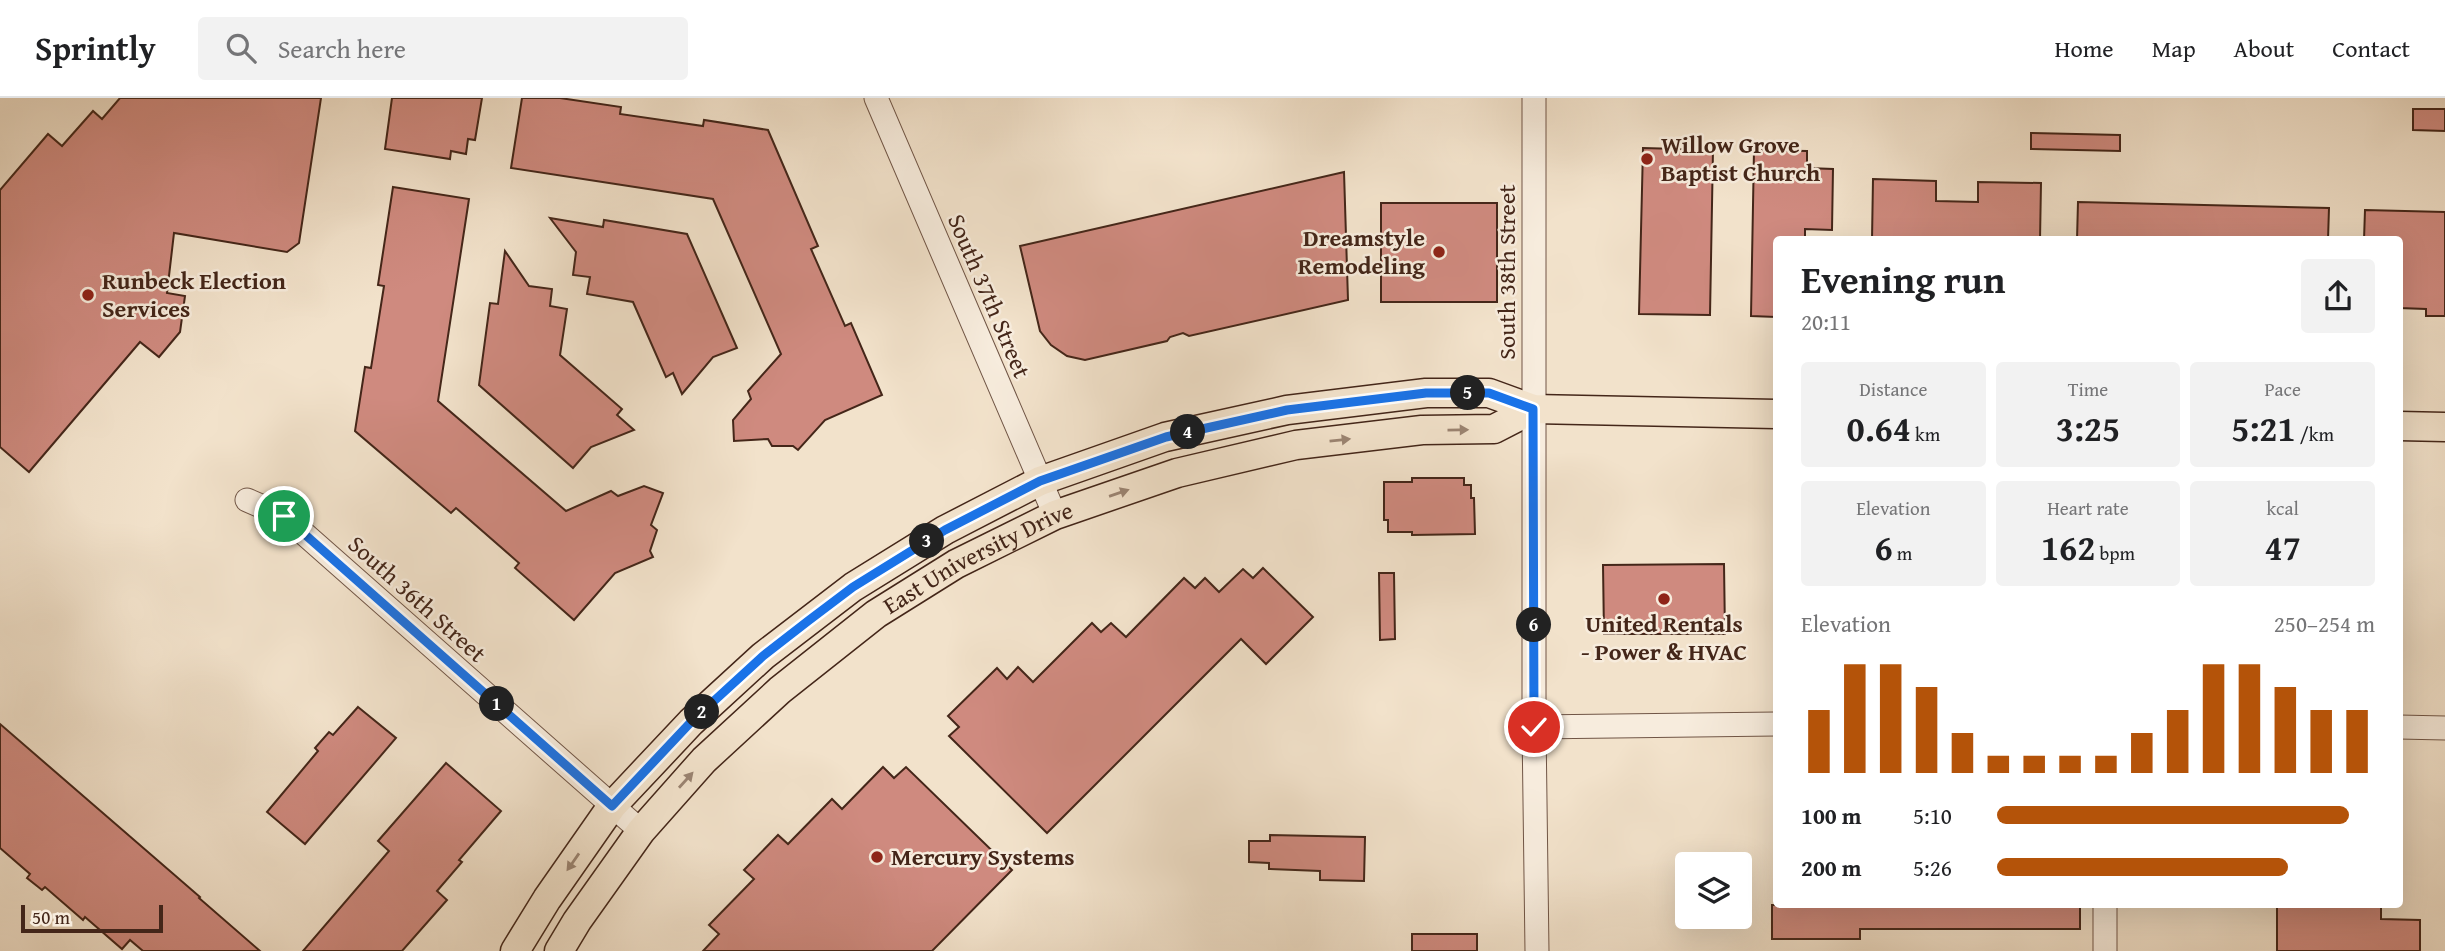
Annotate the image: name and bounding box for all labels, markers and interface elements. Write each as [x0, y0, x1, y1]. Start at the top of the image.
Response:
search box [198, 17, 688, 80]
text: Sprintly [35, 24, 156, 72]
icon: search [222, 29, 260, 67]
text: Search here [278, 29, 406, 68]
text: Home [2055, 31, 2114, 66]
text: Map [2152, 31, 2196, 66]
text: About [2234, 31, 2294, 66]
text: Contact [2332, 31, 2410, 66]
place label: Willow Grove Baptist Church [1661, 127, 1820, 190]
marker: Willow Grove Baptist Church [1639, 151, 1655, 167]
street label: South 38th Street [1489, 184, 1524, 360]
street label: South 37th Street [939, 208, 1040, 384]
place label: Dreamstyle Remodeling [1298, 220, 1425, 283]
marker: Dreamstyle Remodeling [1431, 244, 1447, 260]
text: Evening run [1801, 251, 2005, 307]
button: share [2301, 259, 2375, 333]
place label: Runbeck Election Services [102, 263, 286, 326]
marker: Runbeck Election Services [80, 287, 96, 303]
text: 20:11 [1801, 305, 1851, 338]
text: Distance [1859, 375, 1927, 403]
text: Time [2068, 375, 2108, 403]
text: Pace [2264, 375, 2301, 403]
pin: 5 [1450, 376, 1486, 410]
text: 5 [1463, 378, 1472, 406]
text: 0.64 [1847, 403, 1911, 454]
text: 3:25 [2056, 403, 2120, 454]
text: 5:21 [2231, 403, 2296, 454]
pin: 4 [1170, 414, 1206, 450]
text: 4 [1183, 417, 1192, 445]
text: km [1911, 420, 1940, 448]
text: /km [2296, 420, 2334, 448]
one-way arrow [1447, 424, 1469, 436]
one-way arrow [1329, 434, 1351, 445]
pin [254, 486, 314, 546]
one-way arrow [1109, 487, 1130, 498]
street label: East University Drive [876, 492, 1077, 622]
text: Elevation [1856, 494, 1931, 522]
text: Heart rate [2047, 494, 2129, 522]
text: kcal [2266, 494, 2299, 522]
icon: arrive [265, 497, 303, 535]
text: 6 [1874, 522, 1893, 573]
text: 162 [2041, 522, 2095, 573]
text: 47 [2265, 522, 2301, 573]
pin: 3 [909, 524, 944, 558]
text: 3 [922, 526, 931, 554]
street label: South 36th Street [341, 527, 495, 671]
text: m [1893, 539, 1912, 567]
text: bpm [2095, 539, 2135, 567]
marker: United Rentals - Power & HVAC [1656, 591, 1672, 607]
place label: United Rentals - Power & HVAC [1581, 606, 1747, 669]
text: Elevation [1801, 607, 1891, 640]
text: 250–254 m [2274, 607, 2375, 640]
pin: 6 [1516, 608, 1552, 642]
text: 6 [1529, 610, 1538, 638]
pin: 1 [480, 686, 514, 722]
text: 1 [492, 689, 501, 717]
pin: 2 [684, 694, 720, 730]
text: 2 [697, 697, 706, 725]
pin [1504, 697, 1564, 757]
icon: check [1515, 708, 1553, 746]
one-way arrow [678, 771, 694, 789]
text: 100 m [1801, 799, 1862, 832]
text: 5:10 [1913, 799, 1952, 832]
place label: Mercury Systems [891, 839, 1075, 874]
marker: Mercury Systems [869, 849, 885, 865]
text: 200 m [1801, 851, 1862, 884]
text: 5:26 [1913, 851, 1952, 884]
map controls [1675, 852, 1752, 929]
button: layers [1675, 852, 1752, 929]
one-way arrow [566, 853, 580, 871]
scale bar [21, 902, 163, 934]
text: 50 m [32, 903, 70, 931]

